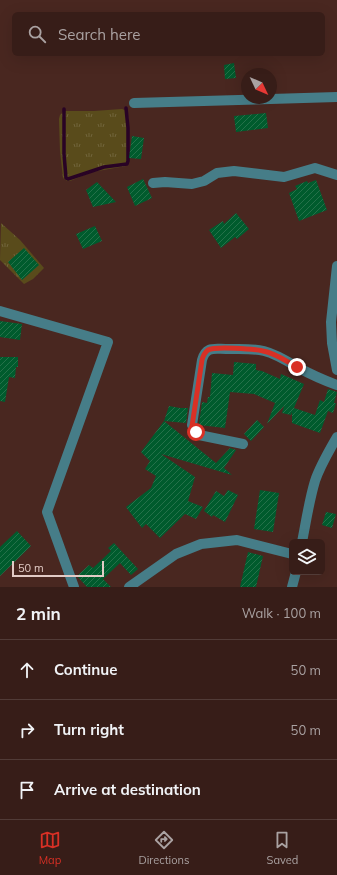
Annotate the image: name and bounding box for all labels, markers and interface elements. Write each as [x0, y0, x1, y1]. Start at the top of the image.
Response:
search box [12, 12, 325, 56]
icon: search [26, 23, 48, 45]
text: Search here [58, 25, 140, 44]
north arrow [241, 68, 277, 104]
route end [288, 358, 306, 376]
route start [187, 423, 205, 441]
map controls [289, 539, 325, 575]
button: layers [289, 539, 325, 575]
scale bar [12, 559, 104, 578]
text: 50 m [18, 561, 44, 575]
text: 2 min [16, 603, 61, 624]
text: Walk · 100 m [242, 605, 321, 621]
icon: ahead [16, 659, 38, 681]
text: Continue [54, 660, 117, 679]
text: 50 m [291, 662, 321, 678]
icon: right [16, 719, 38, 741]
text: Turn right [54, 720, 124, 739]
text: 50 m [291, 722, 321, 738]
icon: arrive [16, 779, 38, 801]
text: Arrive at destination [54, 780, 201, 799]
tab: Map [39, 829, 61, 867]
tab: Directions [139, 829, 189, 867]
tab: Saved [267, 829, 298, 867]

